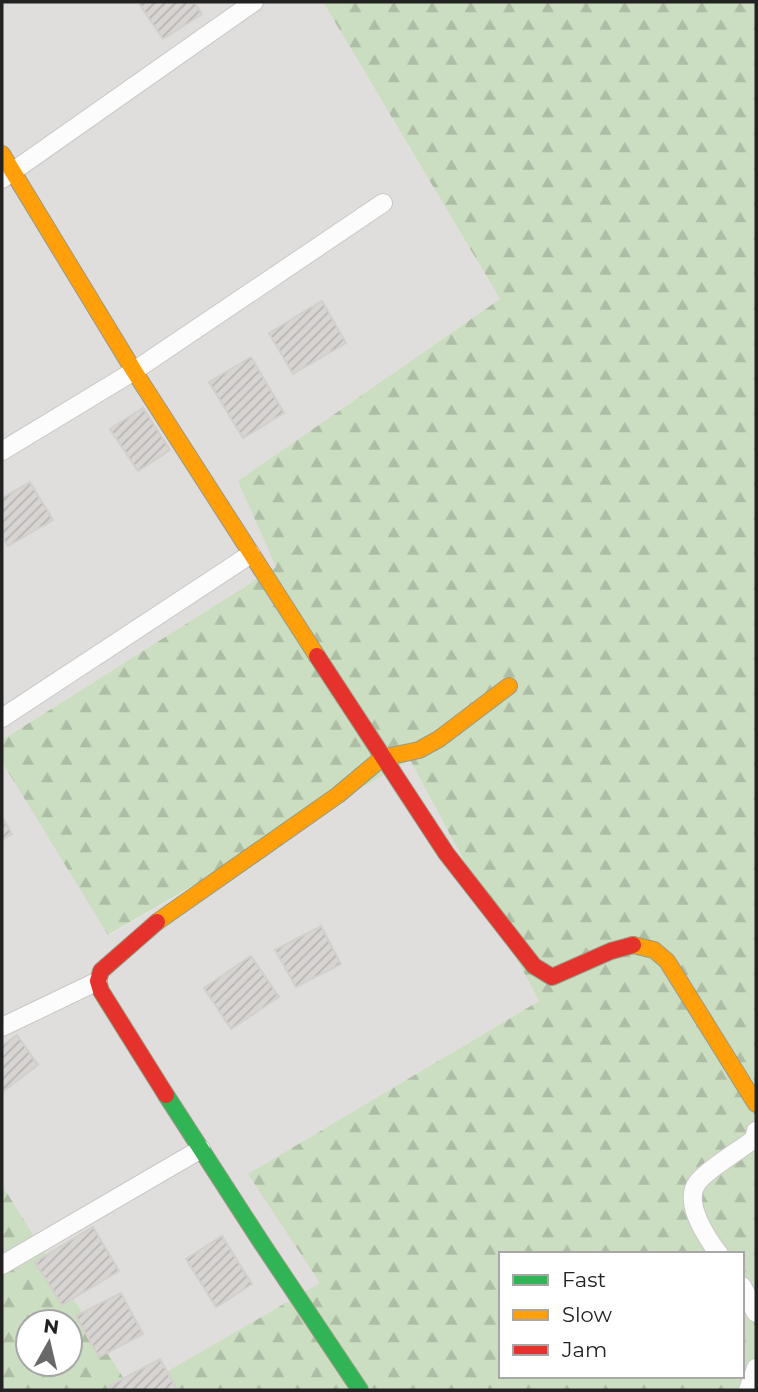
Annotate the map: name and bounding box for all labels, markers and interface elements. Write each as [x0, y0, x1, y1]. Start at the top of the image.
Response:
legend [499, 1252, 744, 1378]
text: Fast [562, 1267, 606, 1292]
text: Slow [562, 1302, 612, 1327]
north arrow [14, 1308, 84, 1378]
text: N [42, 1314, 61, 1339]
text: Jam [561, 1337, 607, 1362]

